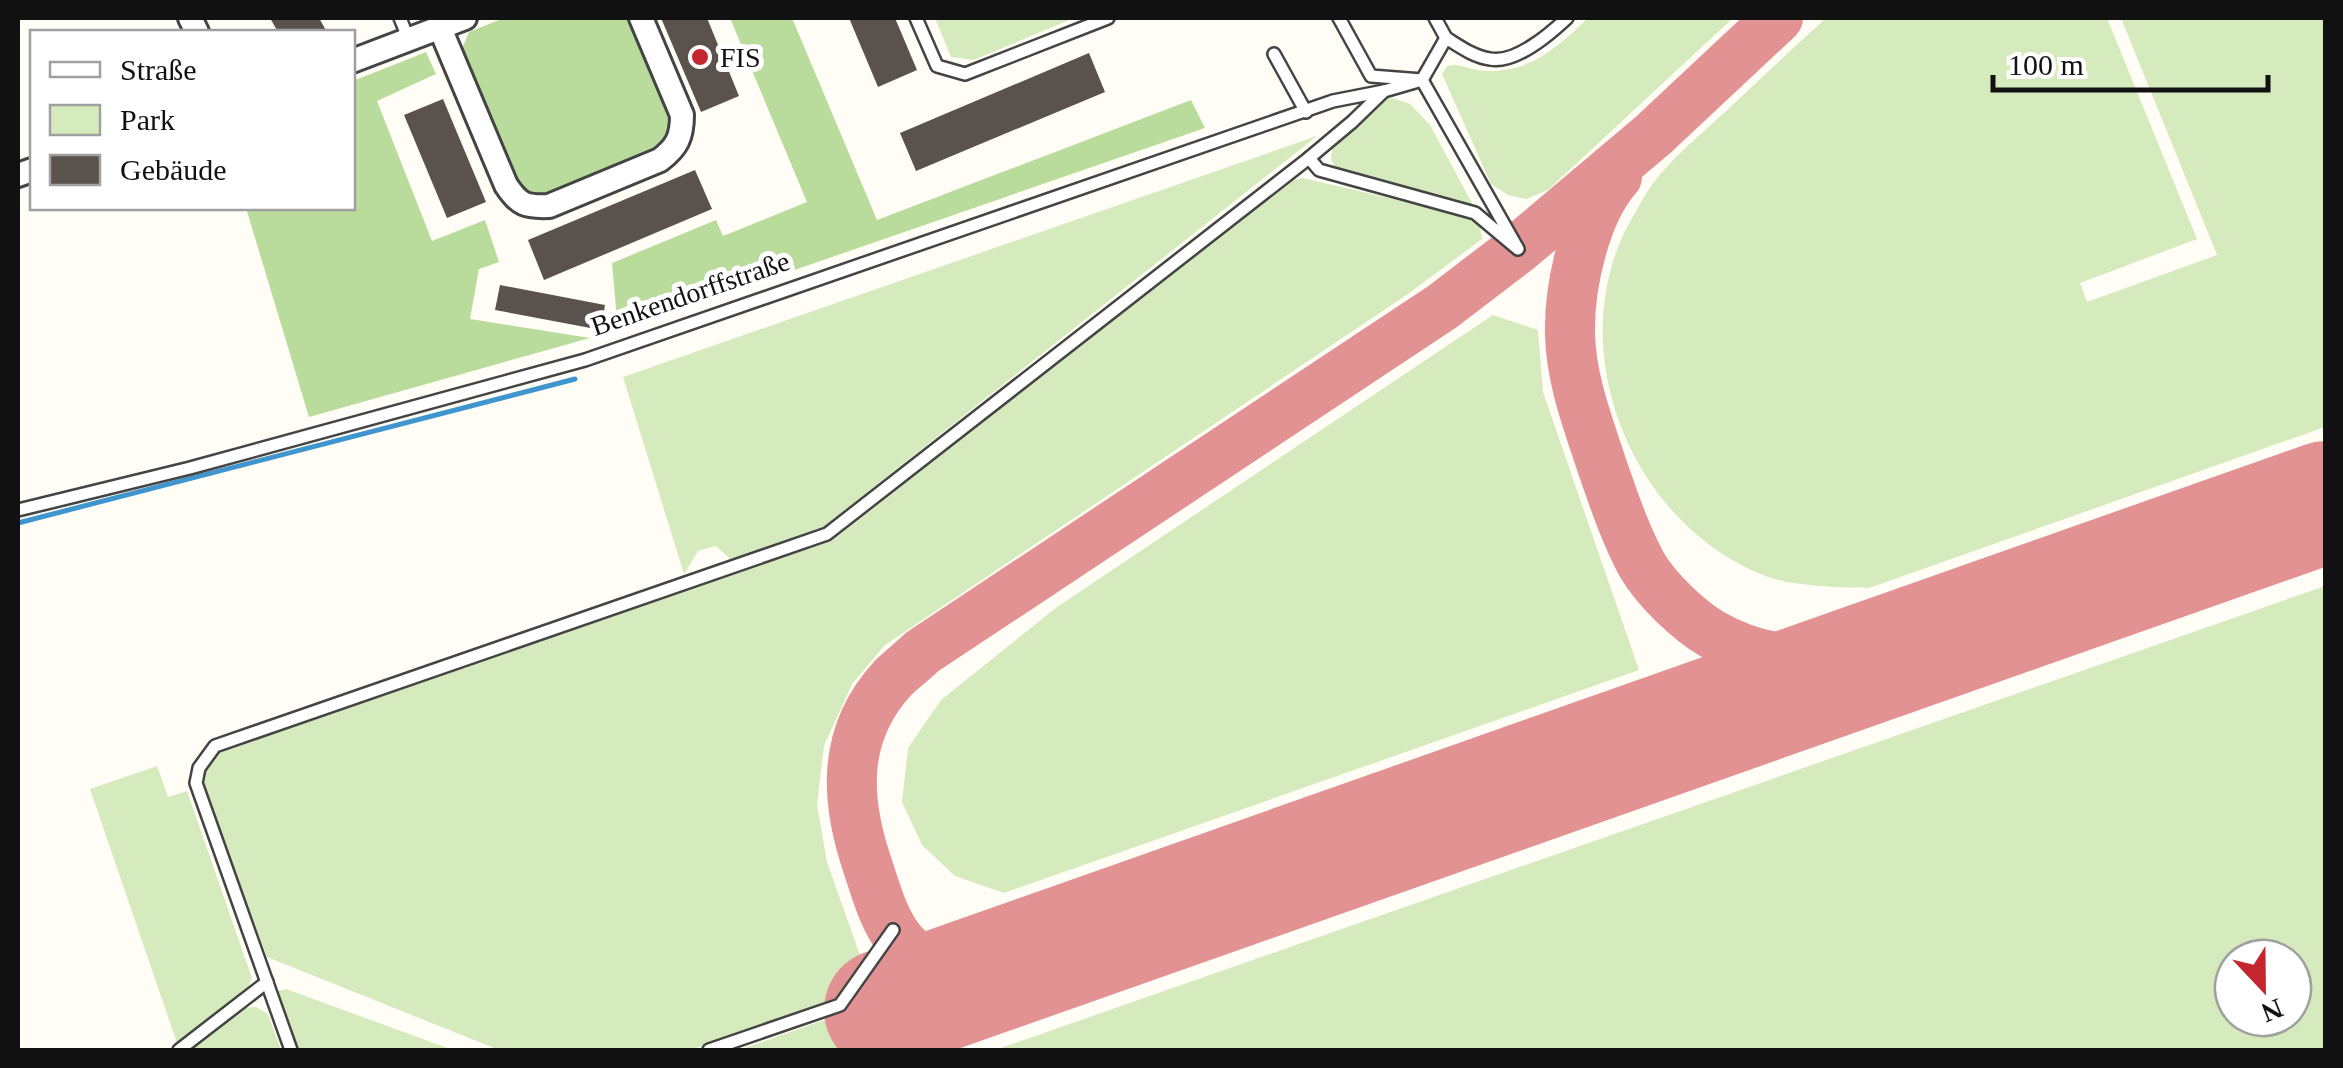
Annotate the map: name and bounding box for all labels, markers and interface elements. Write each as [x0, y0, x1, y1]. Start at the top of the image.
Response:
legend [30, 30, 355, 210]
scale bar [1993, 30, 2268, 92]
place label: FIS [720, 42, 760, 73]
marker: FIS [689, 46, 711, 68]
text: 100 m [2008, 48, 2084, 81]
text: Straße [120, 53, 197, 86]
text: Park [120, 103, 175, 136]
text: Gebäude [120, 153, 227, 186]
street label: Benkendorffstraße [587, 245, 793, 342]
north arrow [2213, 938, 2313, 1038]
text: N [2257, 993, 2287, 1029]

